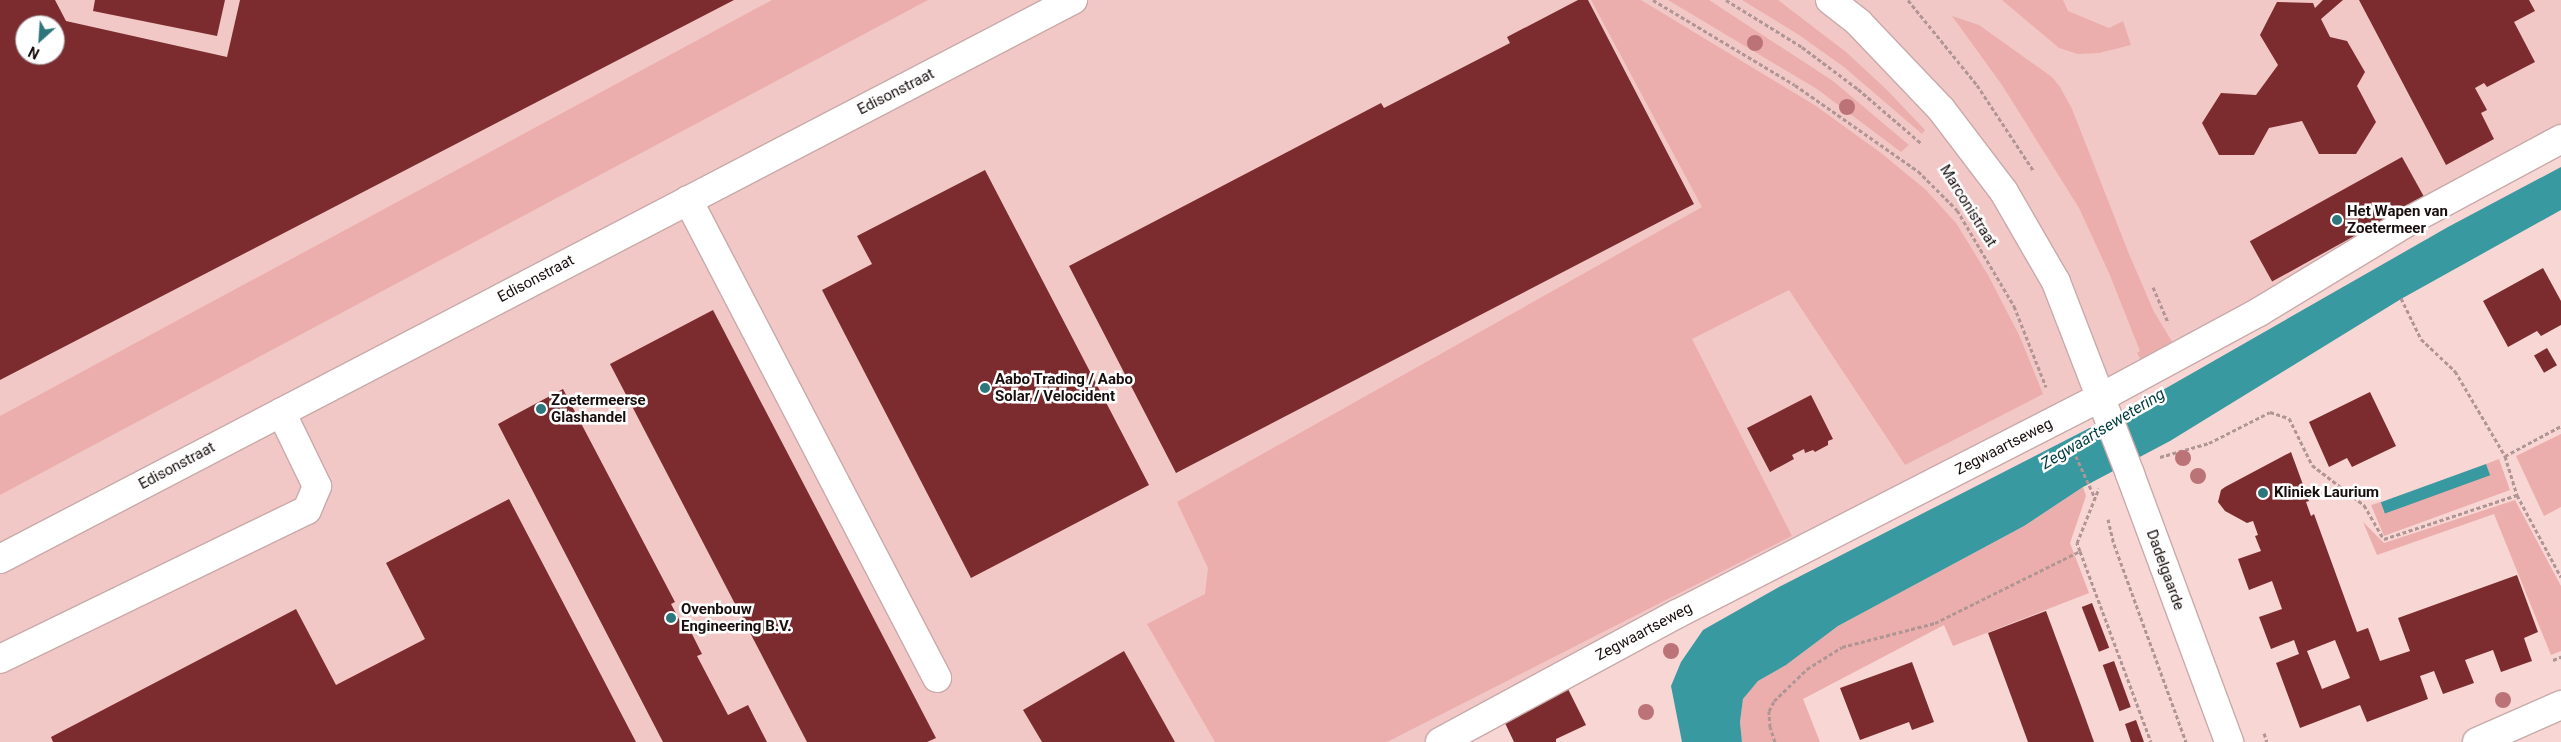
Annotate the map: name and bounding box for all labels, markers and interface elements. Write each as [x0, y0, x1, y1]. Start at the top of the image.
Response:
north arrow [15, 15, 65, 65]
text: N [26, 43, 42, 62]
street label: Edisonstraat [855, 65, 937, 119]
street label: Marconistraat [1936, 162, 2000, 250]
place label: Het Wapen van Zoetermeer [2347, 202, 2448, 237]
marker: Het Wapen van Zoetermeer [2331, 214, 2343, 226]
street label: Edisonstraat [495, 251, 577, 307]
place label: Aabo Trading / Aabo Solar / Velocident [995, 370, 1133, 405]
marker: Aabo Trading / Aabo Solar / Velocident [979, 382, 991, 394]
water label: Zegwaartsewetering [2038, 384, 2168, 474]
place label: Zoetermeerse Glashandel [551, 391, 646, 426]
marker: Zoetermeerse Glashandel [535, 403, 547, 415]
street label: Zegwaartseweg [1952, 415, 2056, 479]
street label: Edisonstraat [136, 438, 218, 494]
place label: Kliniek Laurium [2274, 484, 2379, 502]
marker: Kliniek Laurium [2256, 486, 2270, 500]
street label: Dadelgaarde [2142, 527, 2188, 613]
street label: Zegwaartseweg [1593, 599, 1695, 665]
place label: Ovenbouw Engineering B.V. [681, 600, 792, 635]
marker: Ovenbouw Engineering B.V. [665, 612, 677, 624]

